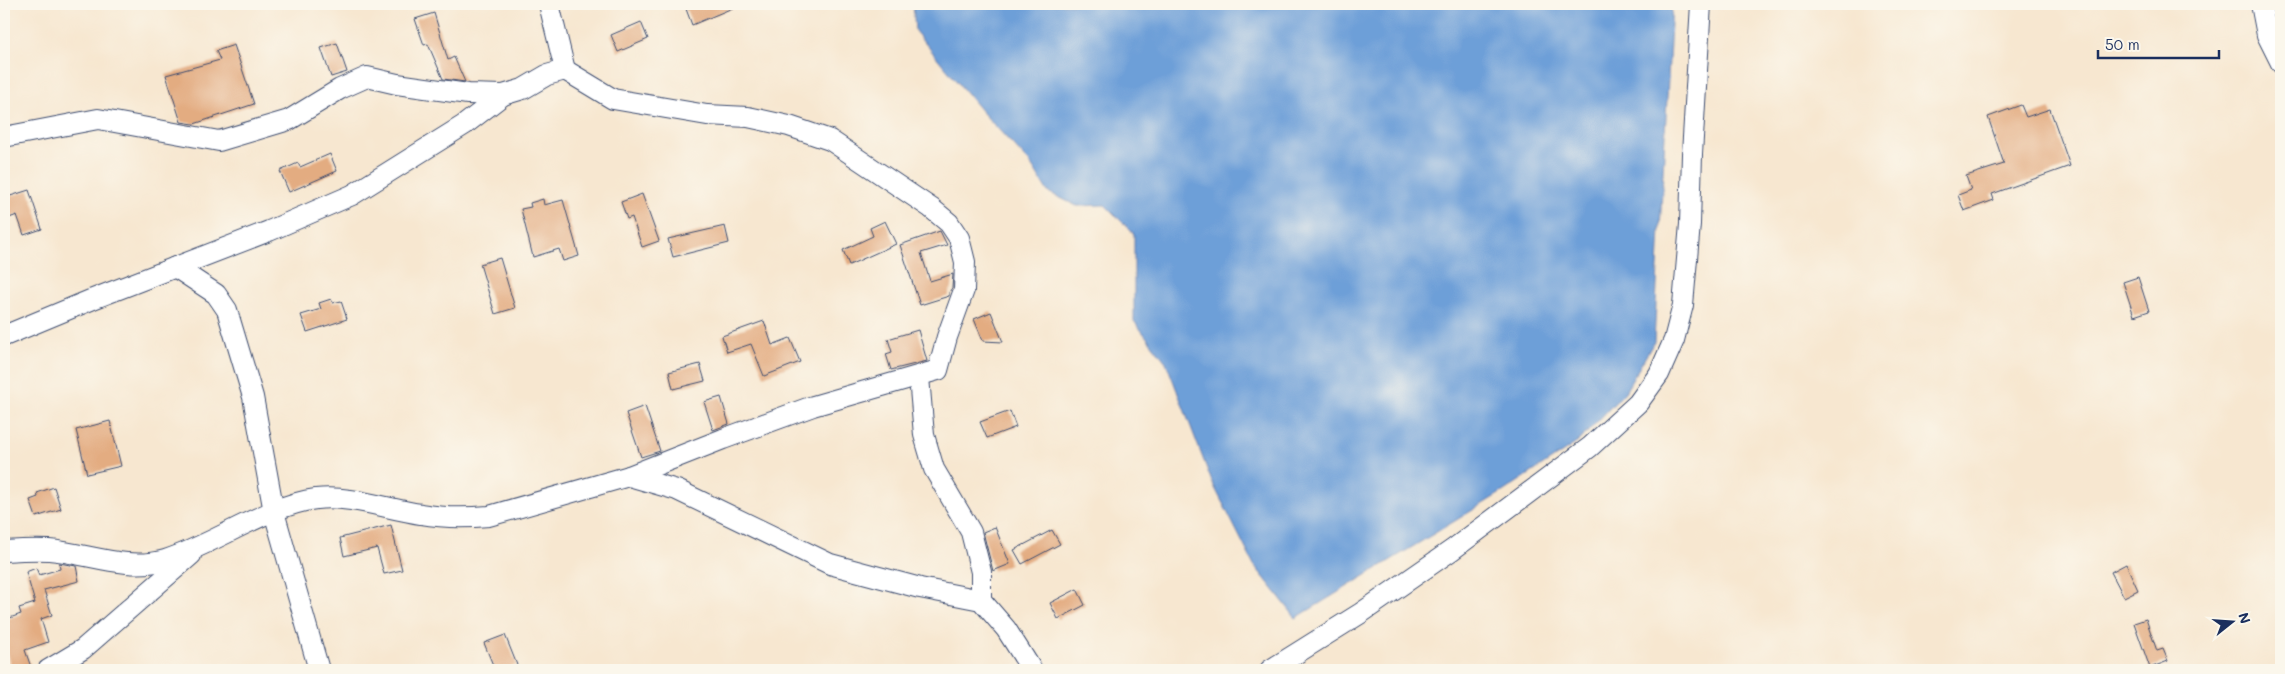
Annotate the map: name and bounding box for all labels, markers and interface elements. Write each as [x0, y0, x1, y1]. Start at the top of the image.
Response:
scale bar [2098, 28, 2219, 60]
text: 50 m [2105, 34, 2140, 54]
north arrow [2208, 596, 2258, 646]
text: N [2234, 610, 2256, 626]

